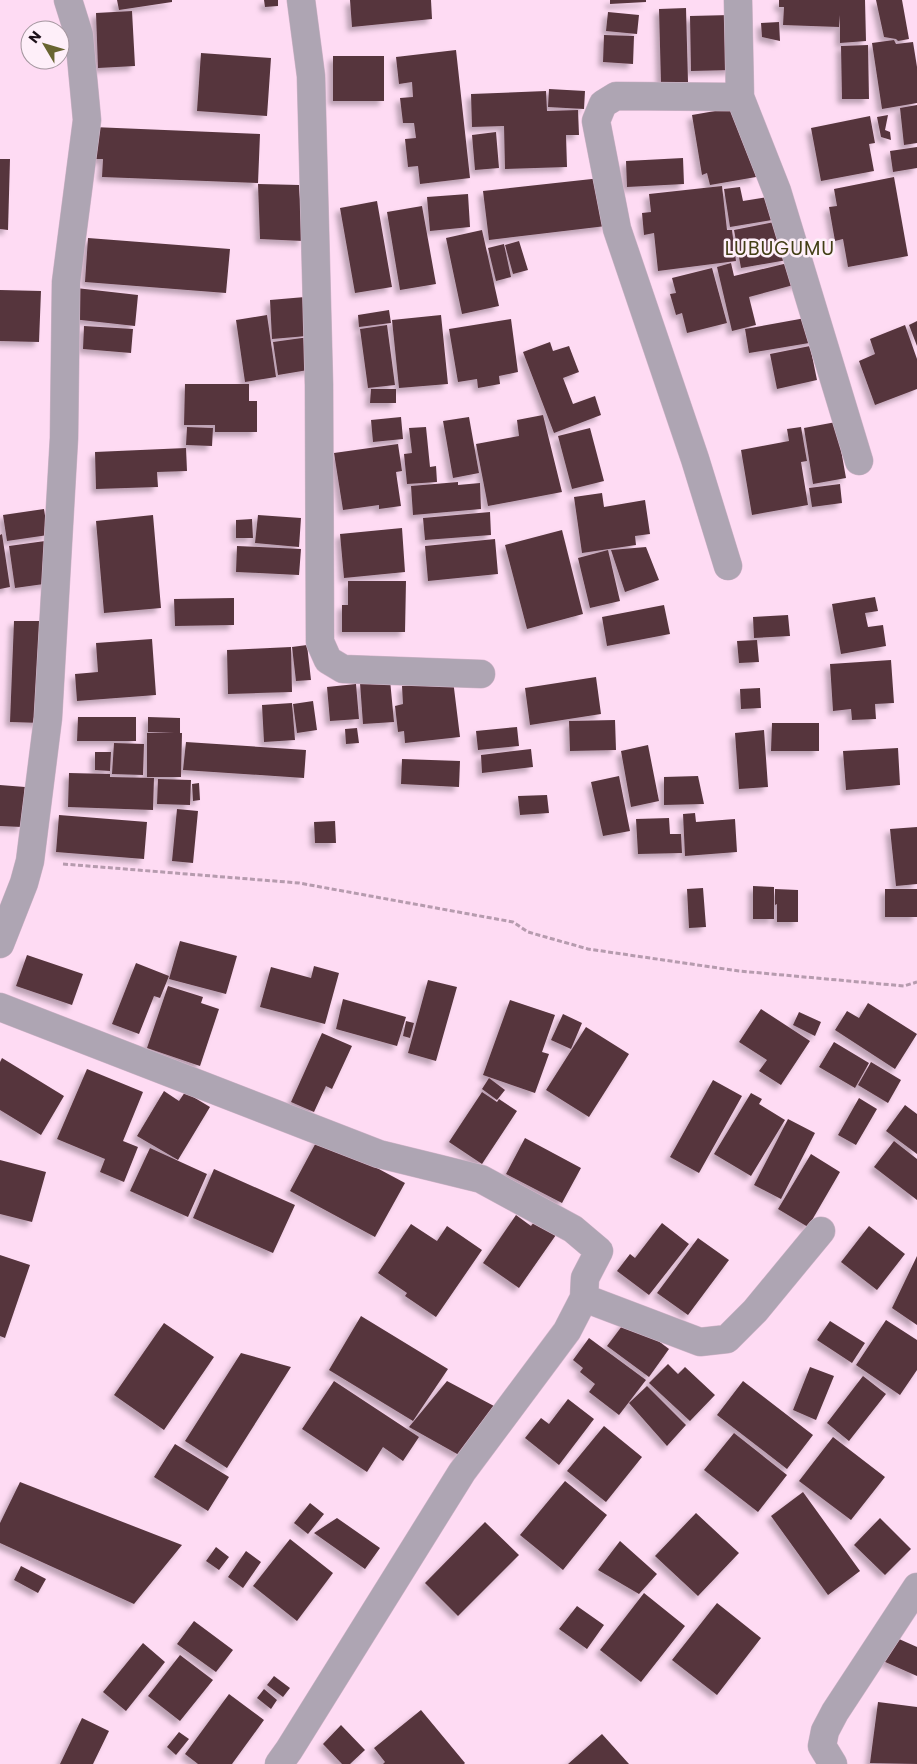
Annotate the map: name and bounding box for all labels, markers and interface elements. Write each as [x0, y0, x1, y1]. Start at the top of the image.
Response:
north arrow [20, 20, 70, 70]
text: N [24, 27, 46, 47]
district label: LUBUGUMU [725, 235, 835, 262]

